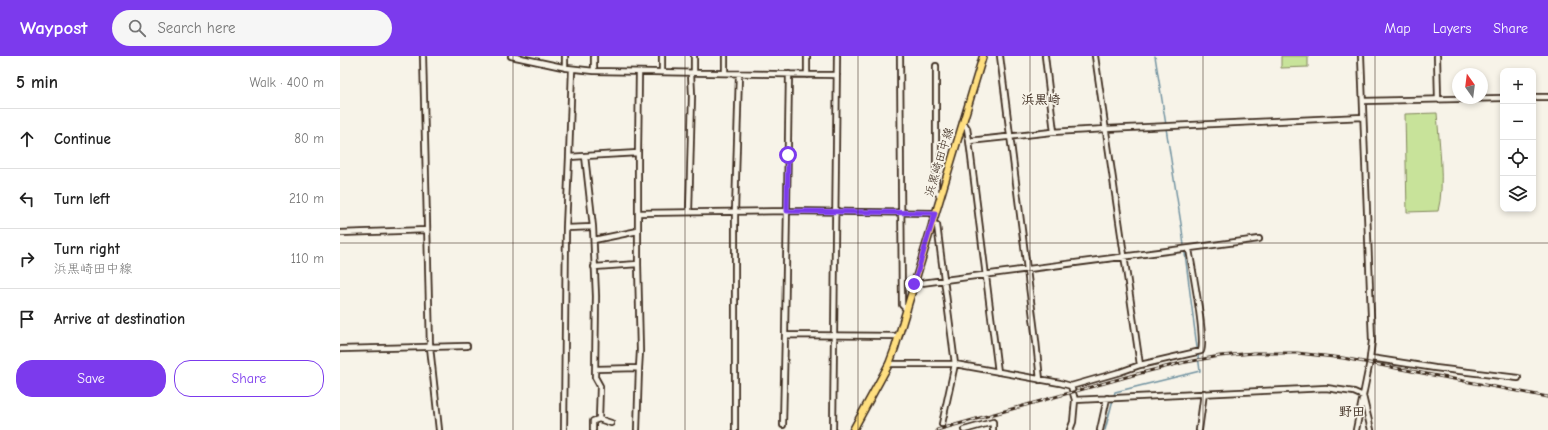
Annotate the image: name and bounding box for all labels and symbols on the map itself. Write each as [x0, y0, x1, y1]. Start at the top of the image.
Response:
north arrow [1452, 68, 1488, 104]
district label: 浜黒崎 [1021, 92, 1061, 107]
street label: 浜黒崎田中線 [922, 126, 956, 198]
route start [779, 146, 797, 164]
route end [905, 275, 923, 293]
district label: 野田 [1339, 404, 1365, 419]

